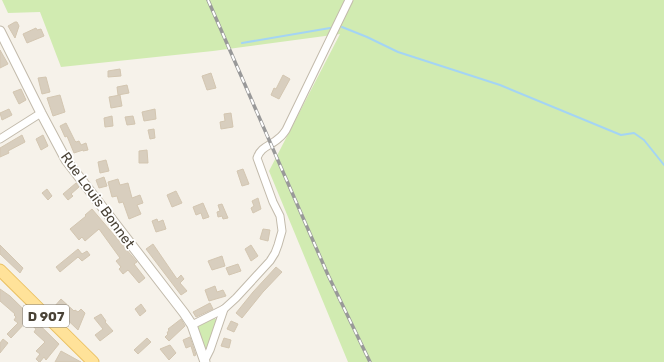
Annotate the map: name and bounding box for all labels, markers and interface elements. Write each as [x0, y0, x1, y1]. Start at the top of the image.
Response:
street label: Rue Louis Bonnet [57, 149, 138, 252]
road number: D 907 [23, 305, 69, 327]

